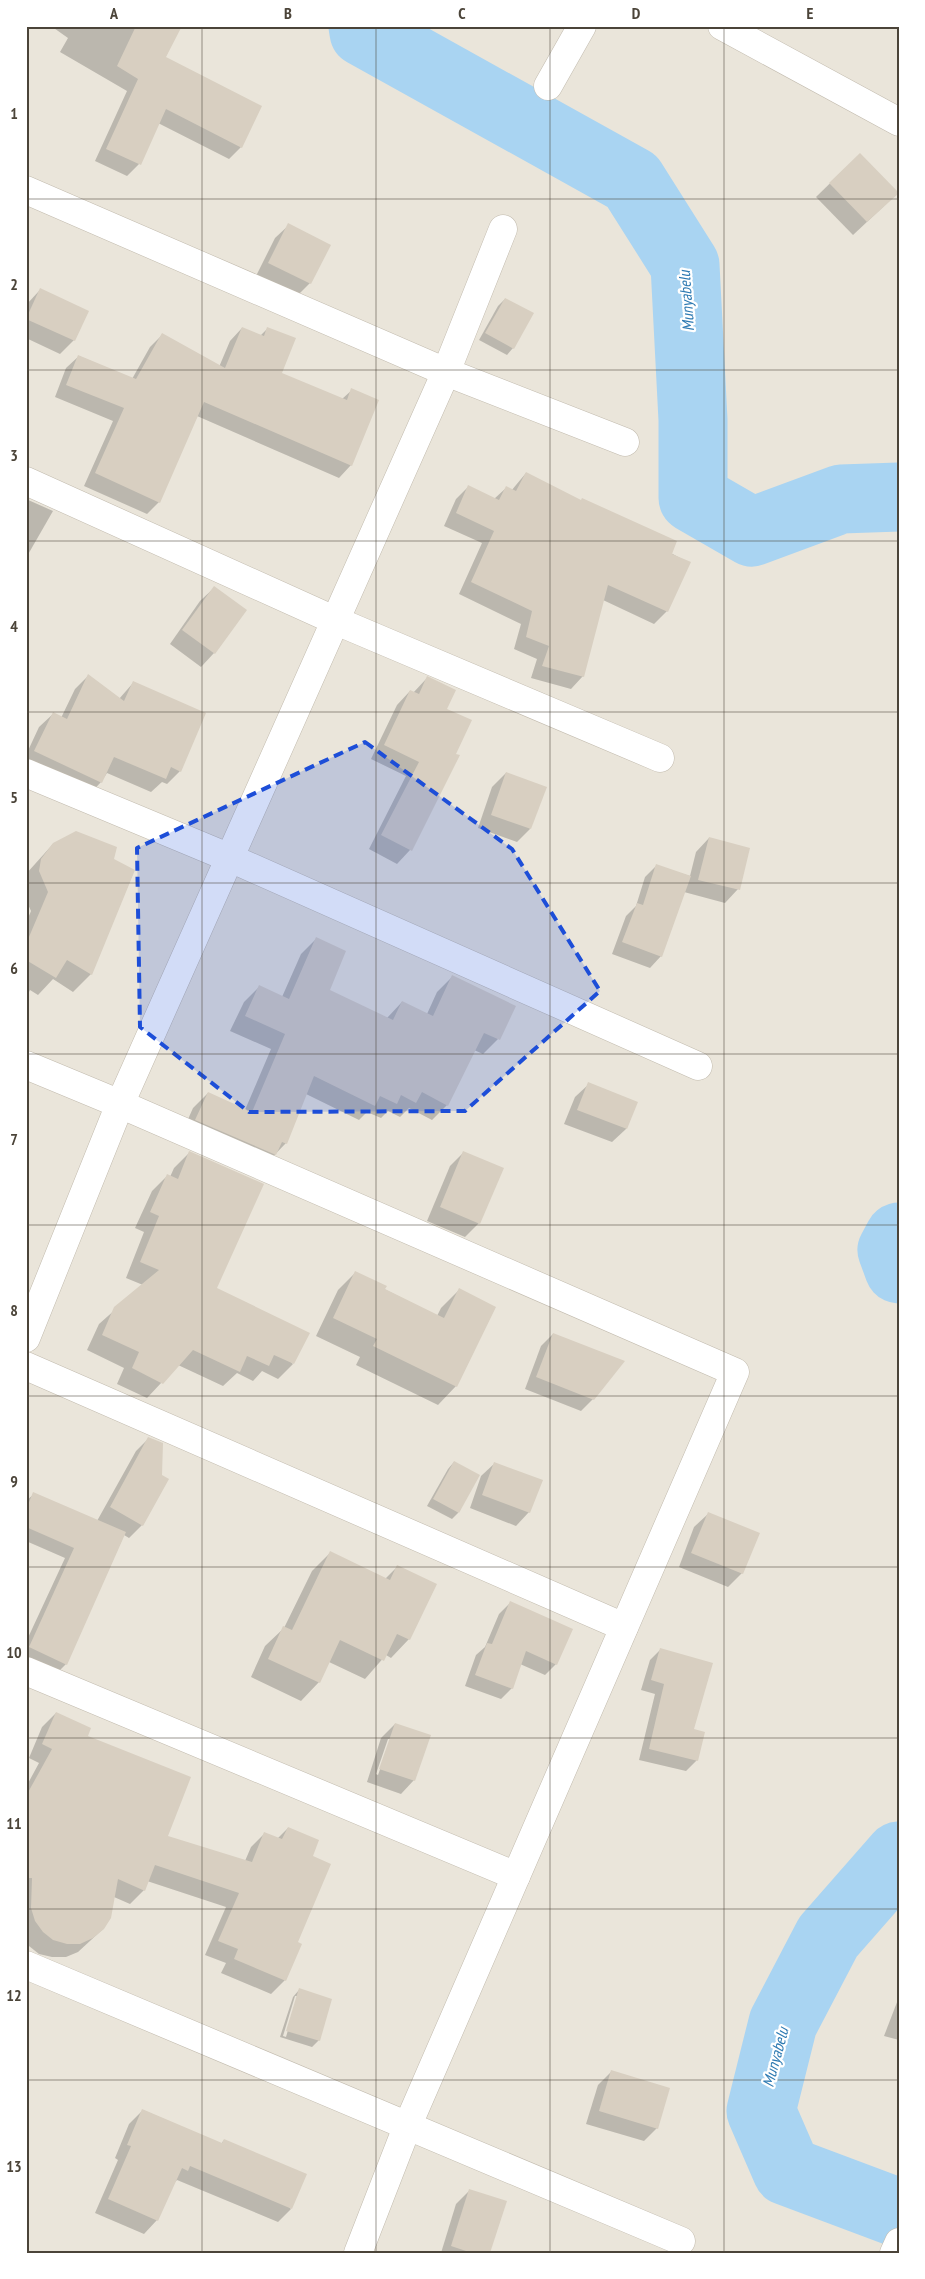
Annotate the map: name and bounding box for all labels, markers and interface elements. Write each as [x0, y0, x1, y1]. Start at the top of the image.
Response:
text: A [109, 3, 119, 23]
text: B [284, 3, 292, 23]
text: C [458, 3, 466, 23]
text: D [632, 3, 641, 23]
text: E [807, 3, 814, 23]
text: 1 [10, 103, 18, 123]
water label: Munyabelu [674, 269, 698, 332]
text: 2 [10, 274, 18, 294]
text: 3 [10, 445, 18, 465]
text: 4 [10, 616, 18, 636]
text: 5 [10, 787, 18, 807]
text: 6 [10, 958, 18, 978]
text: 7 [10, 1129, 18, 1149]
text: 8 [10, 1300, 18, 1320]
text: 9 [10, 1471, 18, 1491]
text: 10 [6, 1642, 22, 1662]
text: 11 [6, 1813, 22, 1833]
text: 12 [6, 1985, 22, 2005]
water label: Munyabelu [757, 2024, 793, 2089]
text: 13 [6, 2156, 22, 2176]

